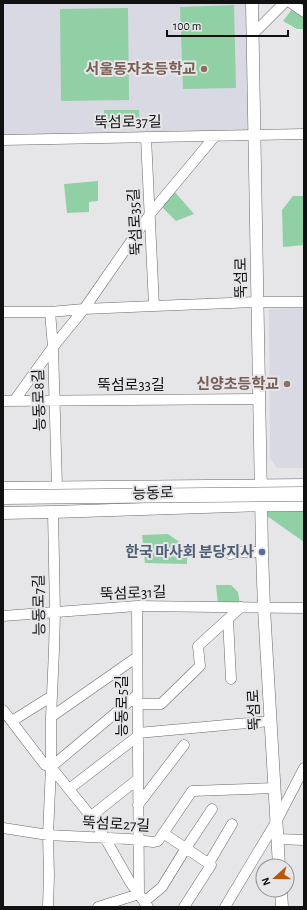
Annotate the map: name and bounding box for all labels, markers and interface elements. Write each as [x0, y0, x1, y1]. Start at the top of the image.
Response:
scale bar [167, 12, 288, 38]
text: 100 m [173, 20, 201, 32]
place label: 서울동자초등학교 [86, 60, 196, 77]
marker: 서울동자초등학교 [199, 64, 209, 74]
street label: 뚝섬로37길 [94, 113, 162, 131]
street label: 뚝섬로35길 [125, 188, 145, 256]
street label: 뚝섬로 [233, 257, 249, 299]
street label: 능동로8길 [30, 369, 48, 431]
place label: 신양초등학교 [196, 375, 279, 392]
street label: 뚝섬로33길 [97, 377, 165, 393]
marker: 신양초등학교 [282, 379, 292, 389]
street label: 능동로 [132, 485, 174, 502]
place label: 한국 마사회 분당지사 [125, 544, 254, 560]
marker: 한국 마사회 분당지사 [257, 547, 267, 557]
street label: 능동로7길 [30, 574, 48, 636]
street label: 뚝섬로31길 [99, 584, 167, 602]
street label: 능동로5길 [114, 675, 130, 737]
street label: 뚝섬로 [245, 689, 263, 731]
street label: 뚝섬로27길 [81, 814, 151, 834]
north arrow [255, 858, 295, 898]
text: N [260, 876, 273, 887]

